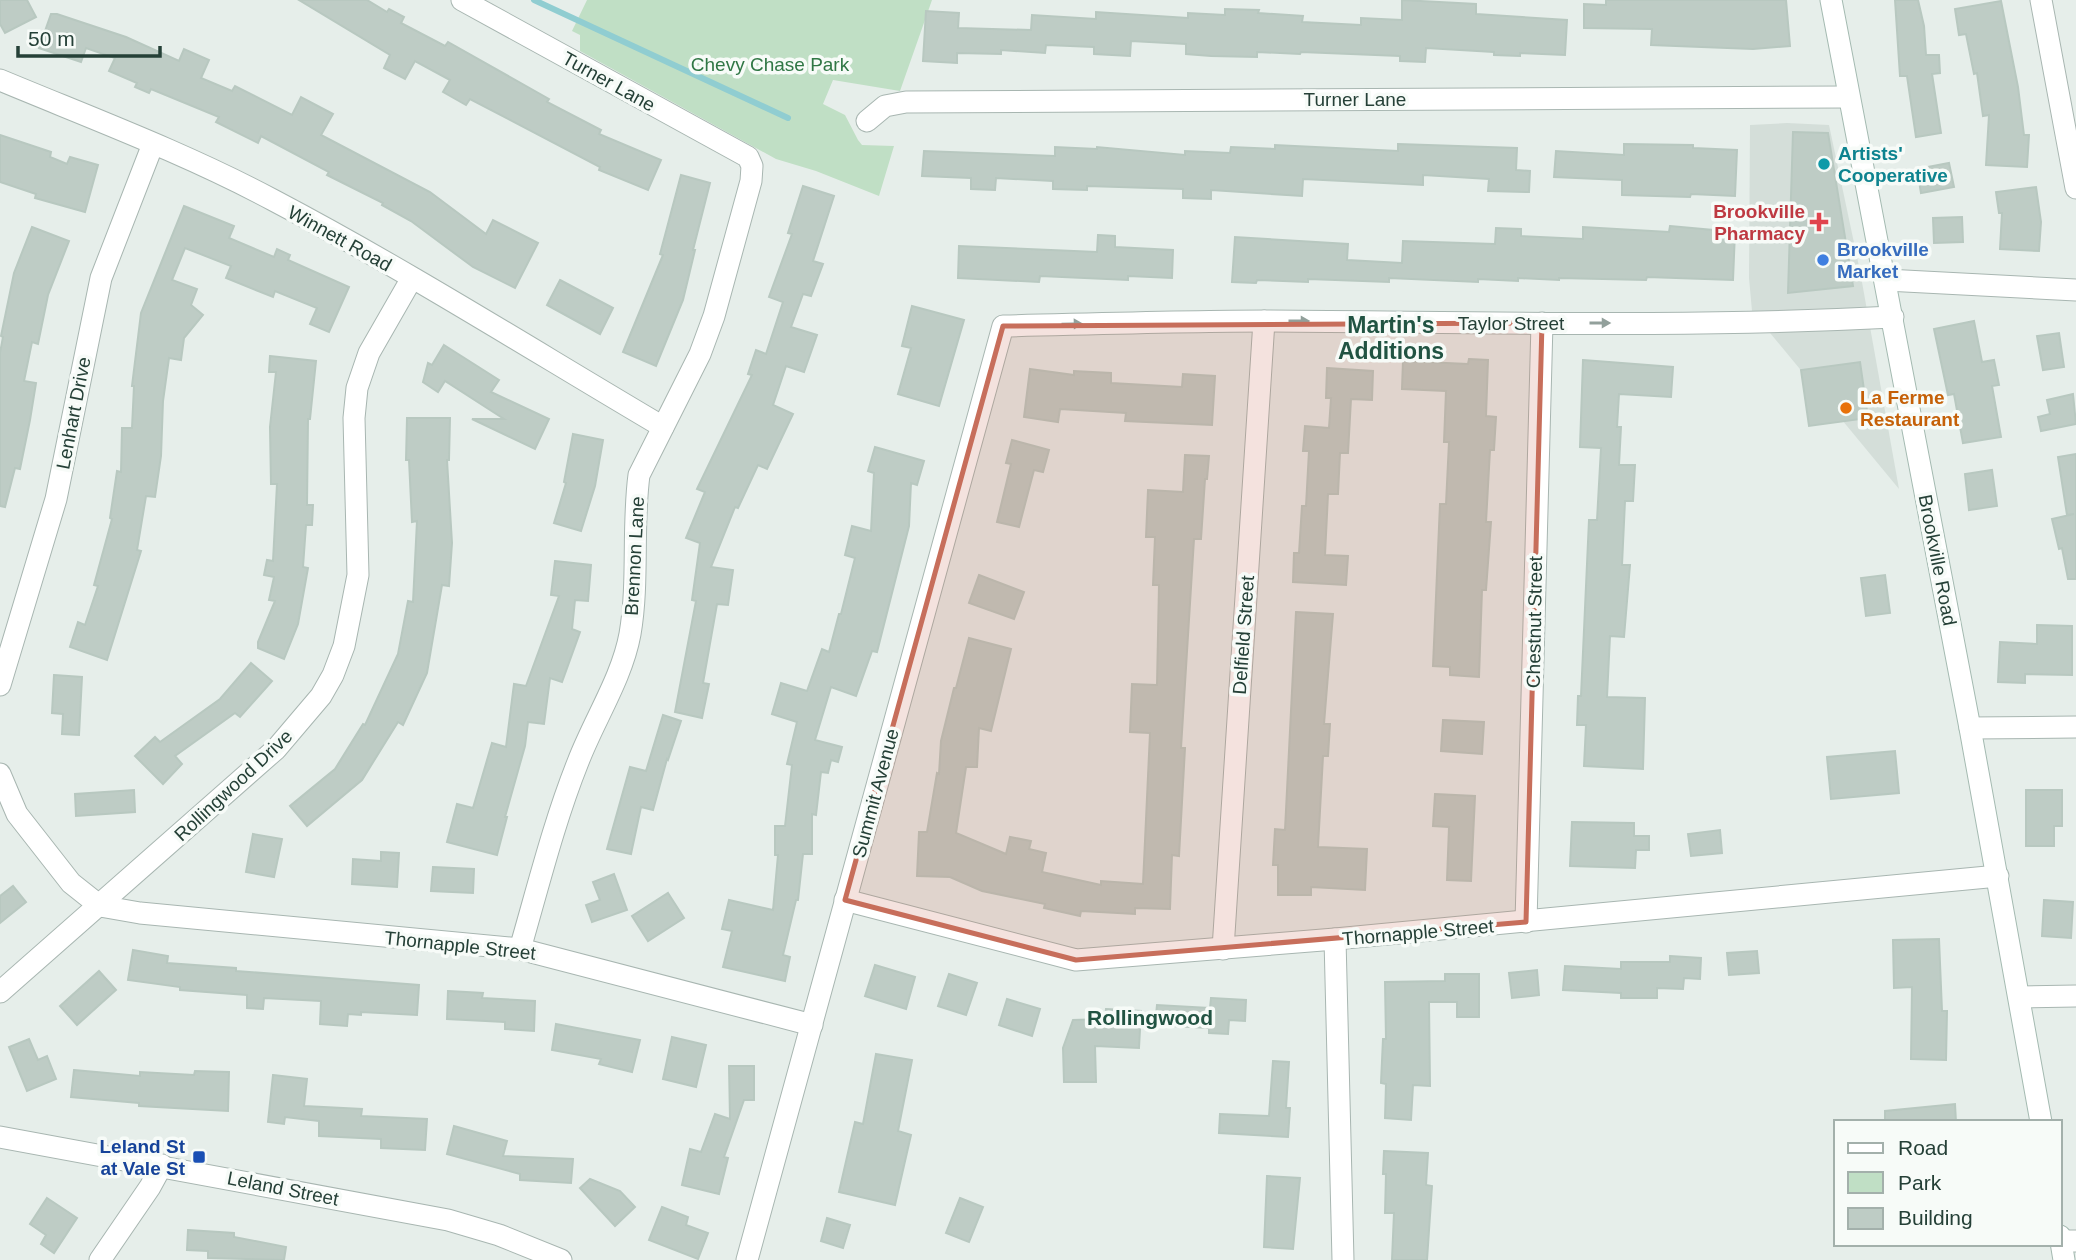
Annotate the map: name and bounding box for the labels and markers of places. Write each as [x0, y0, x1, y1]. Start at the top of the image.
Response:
place label: Artists' Cooperative [1838, 143, 1948, 186]
marker: Artists' Cooperative [1816, 156, 1832, 172]
place label: Brookville Pharmacy [1713, 201, 1805, 244]
marker: Brookville Pharmacy [1811, 214, 1827, 230]
place label: Brookville Market [1837, 239, 1929, 282]
marker: Brookville Market [1815, 252, 1831, 268]
place label: La Ferme Restaurant [1860, 387, 1960, 430]
marker: La Ferme Restaurant [1838, 400, 1854, 416]
place label: Leland St at Vale St [99, 1136, 186, 1179]
marker: Leland St at Vale St [191, 1149, 207, 1165]

